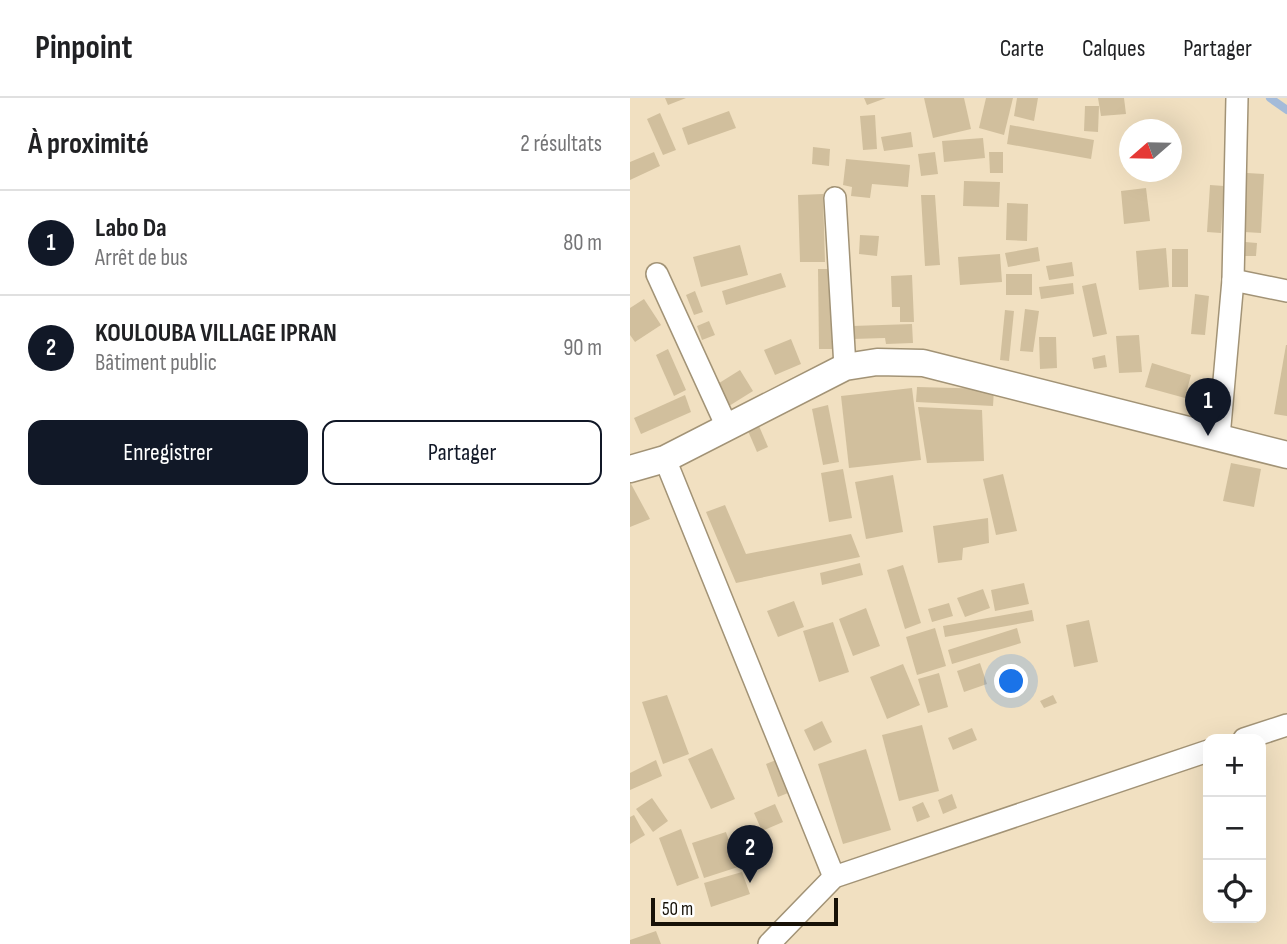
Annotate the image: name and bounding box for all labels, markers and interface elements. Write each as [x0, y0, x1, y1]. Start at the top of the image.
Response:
text: Pinpoint [35, 28, 132, 68]
text: Carte [1000, 34, 1044, 63]
text: Calques [1082, 34, 1145, 63]
text: Partager [1183, 34, 1252, 63]
north arrow [1119, 119, 1182, 182]
text: À proximité [28, 126, 149, 162]
text: 2 résultats [520, 130, 602, 158]
text: Labo Da [95, 213, 167, 244]
text: 1 [46, 229, 56, 257]
text: 80 m [563, 229, 602, 257]
text: Arrêt de bus [95, 244, 188, 272]
text: KOULOUBA VILLAGE IPRAN [95, 318, 337, 349]
text: 2 [46, 334, 56, 362]
text: 90 m [563, 334, 602, 362]
text: Bâtiment public [95, 349, 217, 377]
pin: 1 [1185, 378, 1231, 436]
button: Enregistrer [28, 420, 308, 485]
button: Partager [322, 420, 602, 485]
your location [994, 664, 1028, 698]
map controls [1203, 734, 1266, 923]
button: + [1203, 734, 1266, 797]
button: − [1203, 797, 1266, 860]
pin: 2 [727, 825, 773, 883]
button: locate [1203, 860, 1266, 923]
scale bar [651, 895, 838, 927]
text: 50 m [662, 898, 693, 921]

